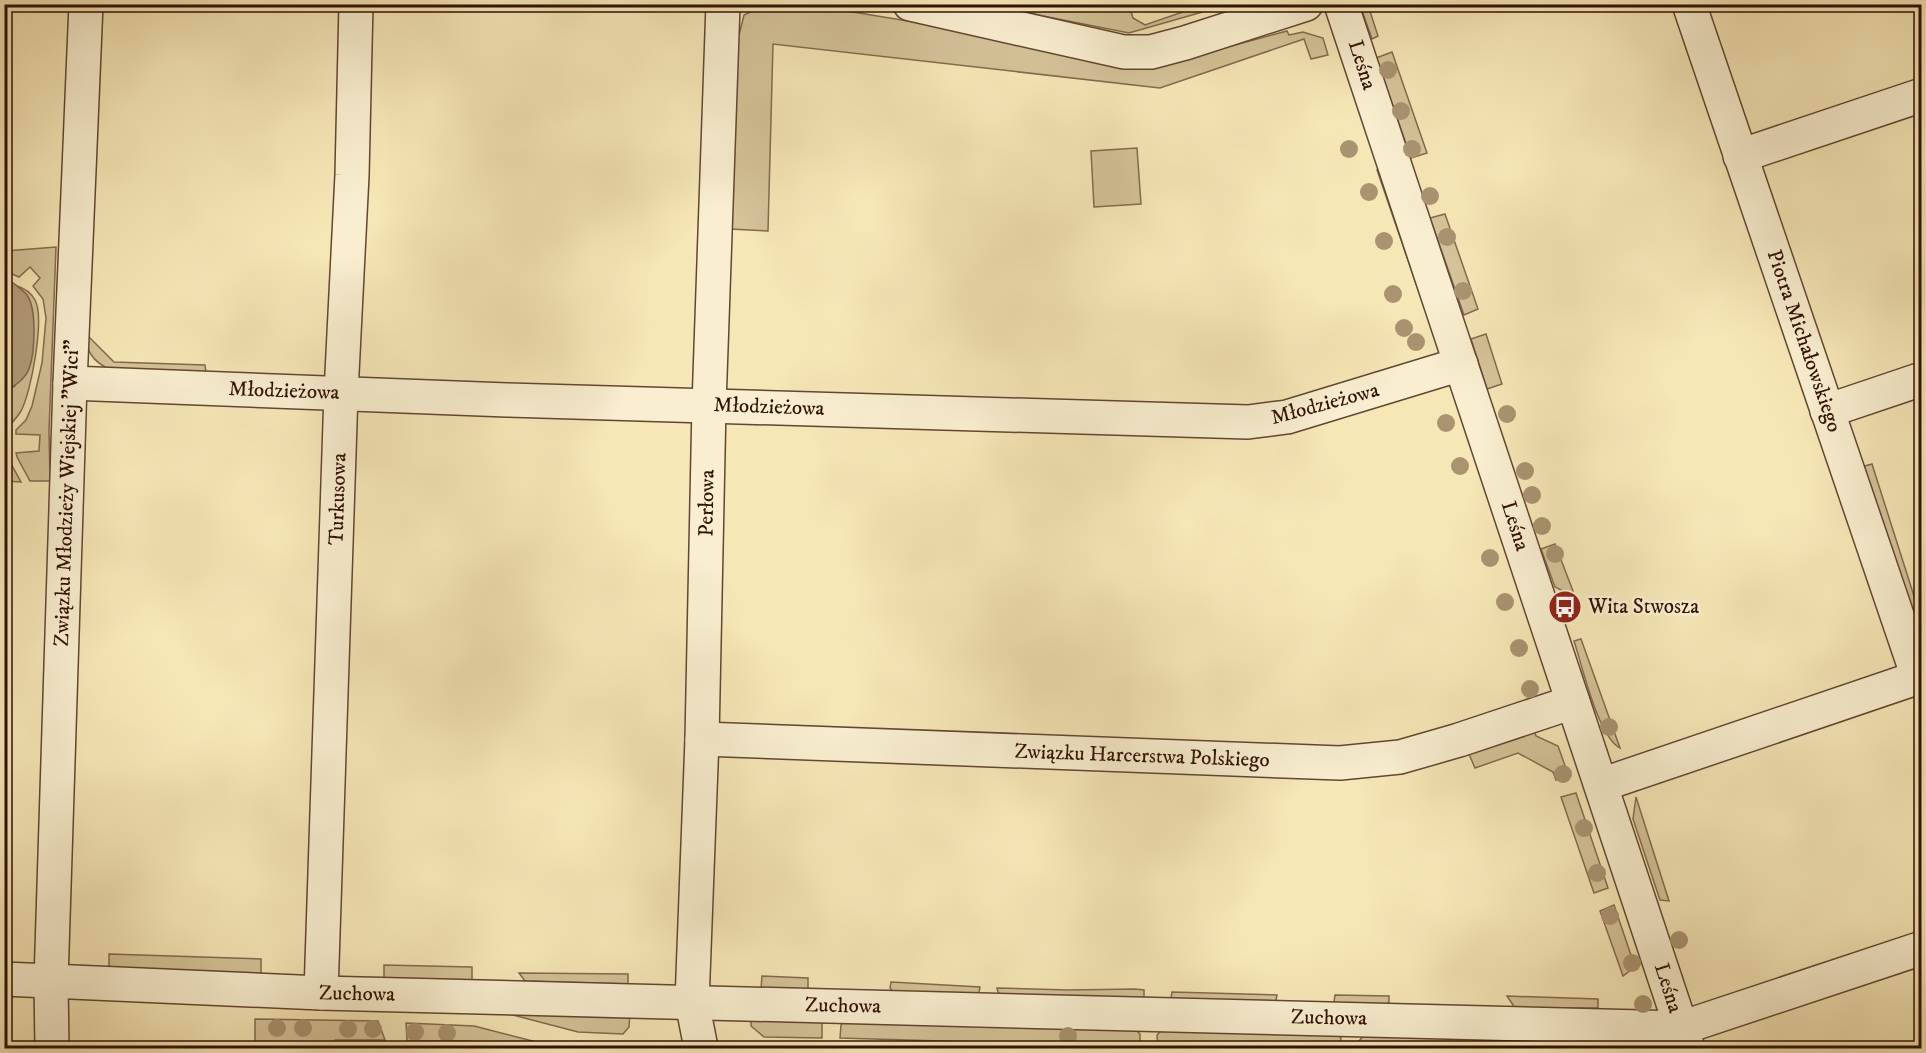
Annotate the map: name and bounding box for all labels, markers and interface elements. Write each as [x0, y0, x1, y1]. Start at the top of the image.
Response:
street label: Leśna [1342, 37, 1382, 93]
street label: Piotra Michałowskiego [1761, 246, 1847, 436]
street label: Związku Młodzieży Wiejskiej "Wici" [49, 339, 85, 647]
street label: Młodzieżowa [228, 376, 340, 406]
street label: Młodzieżowa [1268, 377, 1382, 431]
street label: Młodzieżowa [713, 392, 825, 422]
street label: Turkusowa [323, 452, 353, 546]
street label: Perłowa [693, 469, 721, 537]
street label: Leśna [1495, 498, 1535, 554]
bus stop icon: Wita Stwosza [1547, 589, 1583, 625]
place label: Wita Stwosza [1587, 594, 1699, 620]
street label: Związku Harcerstwa Polskiego [1014, 739, 1270, 773]
street label: Leśna [1648, 960, 1688, 1016]
street label: Zuchowa [319, 980, 395, 1008]
street label: Zuchowa [805, 992, 881, 1020]
street label: Zuchowa [1291, 1004, 1367, 1032]

